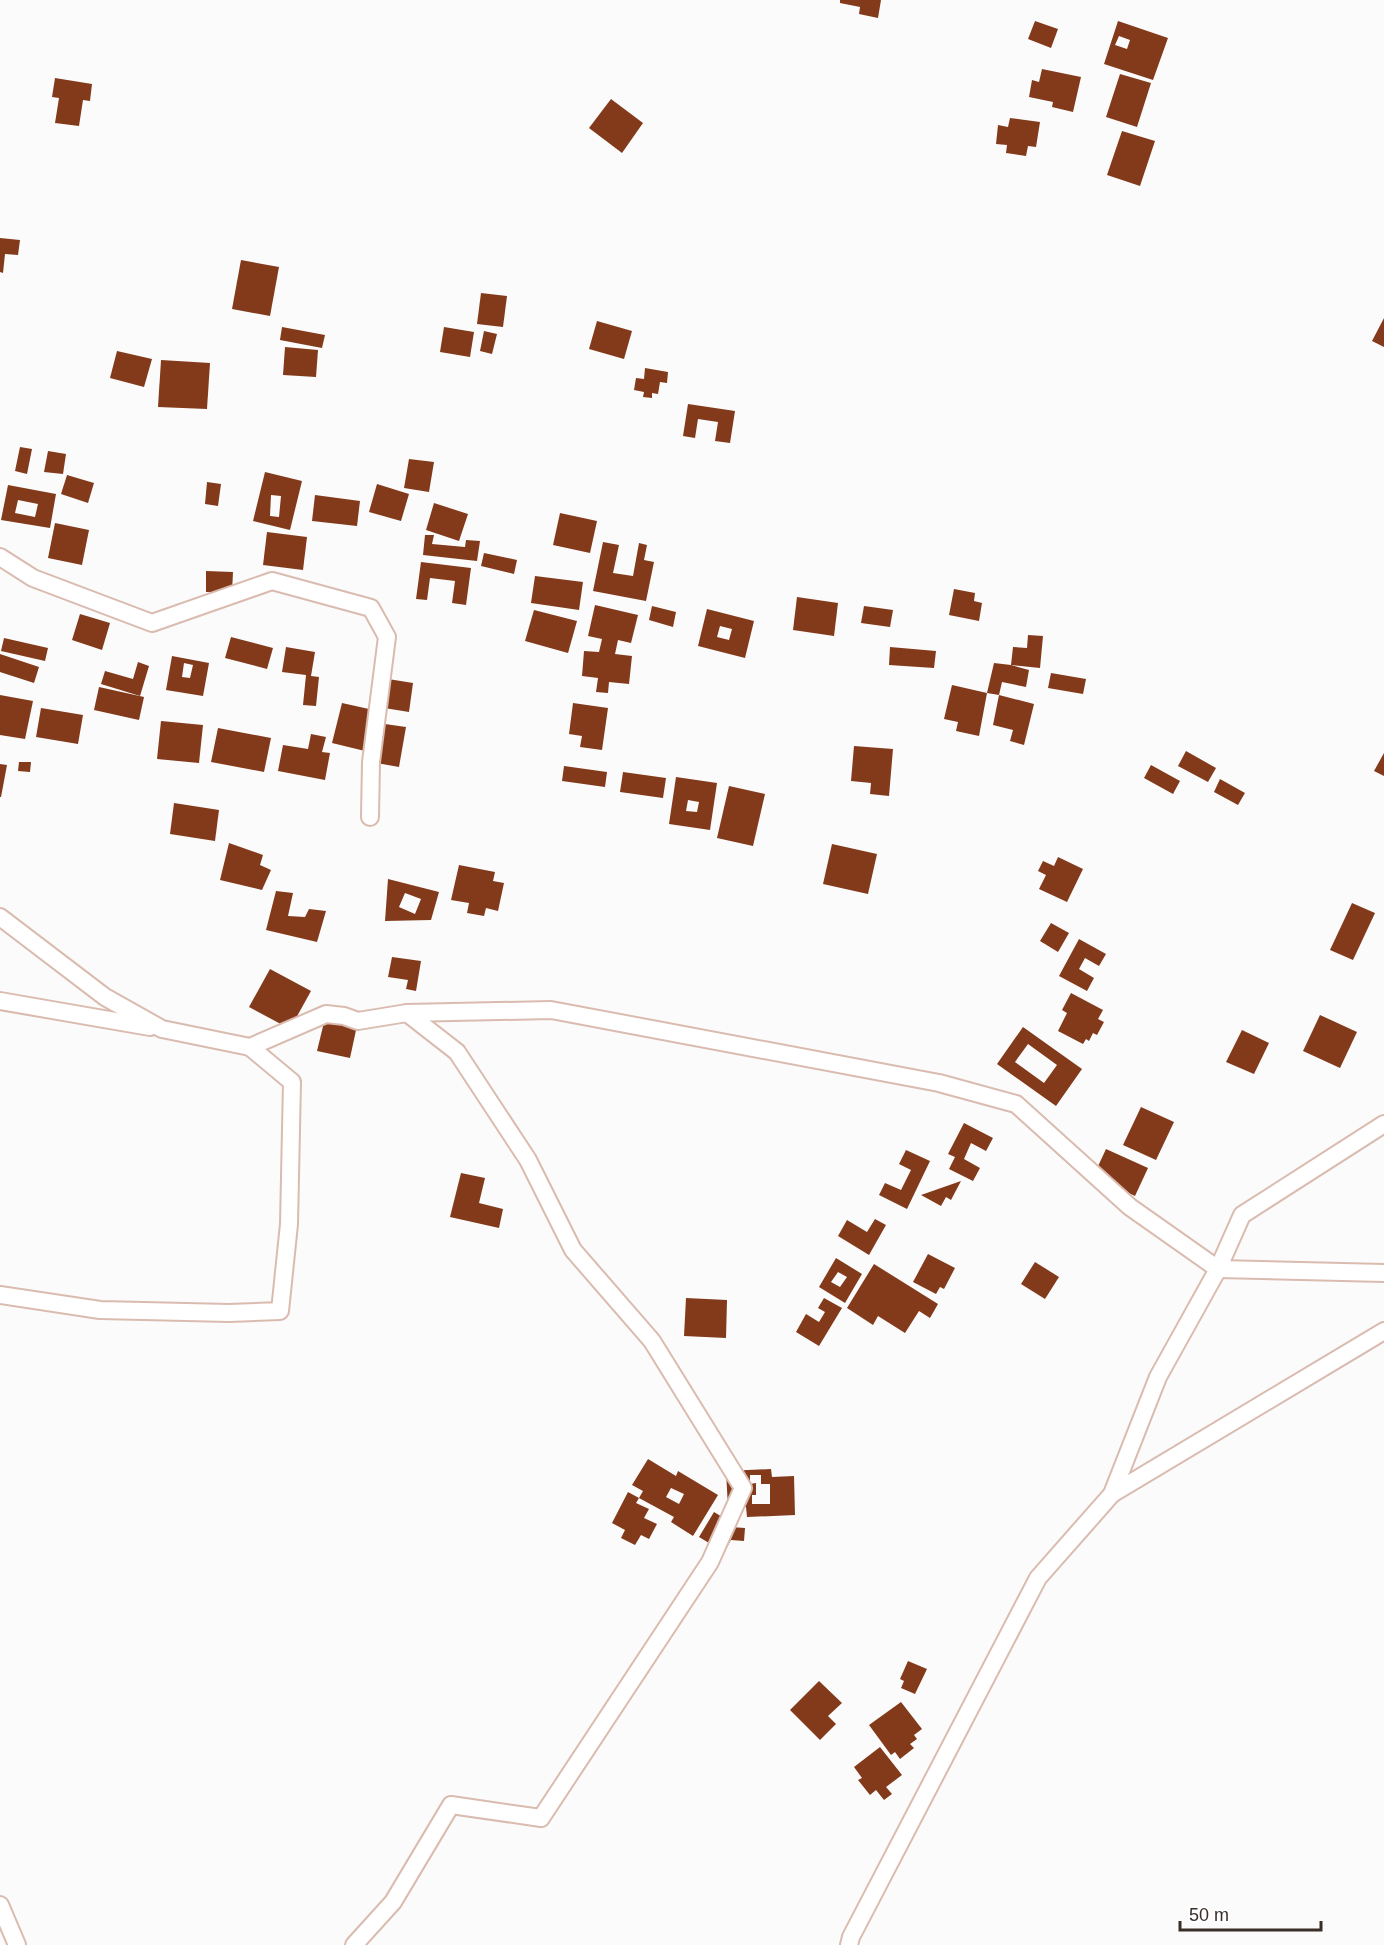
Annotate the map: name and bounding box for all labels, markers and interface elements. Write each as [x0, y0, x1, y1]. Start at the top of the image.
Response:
scale bar [1180, 1894, 1321, 1932]
text: 50 m [1189, 1905, 1229, 1925]

